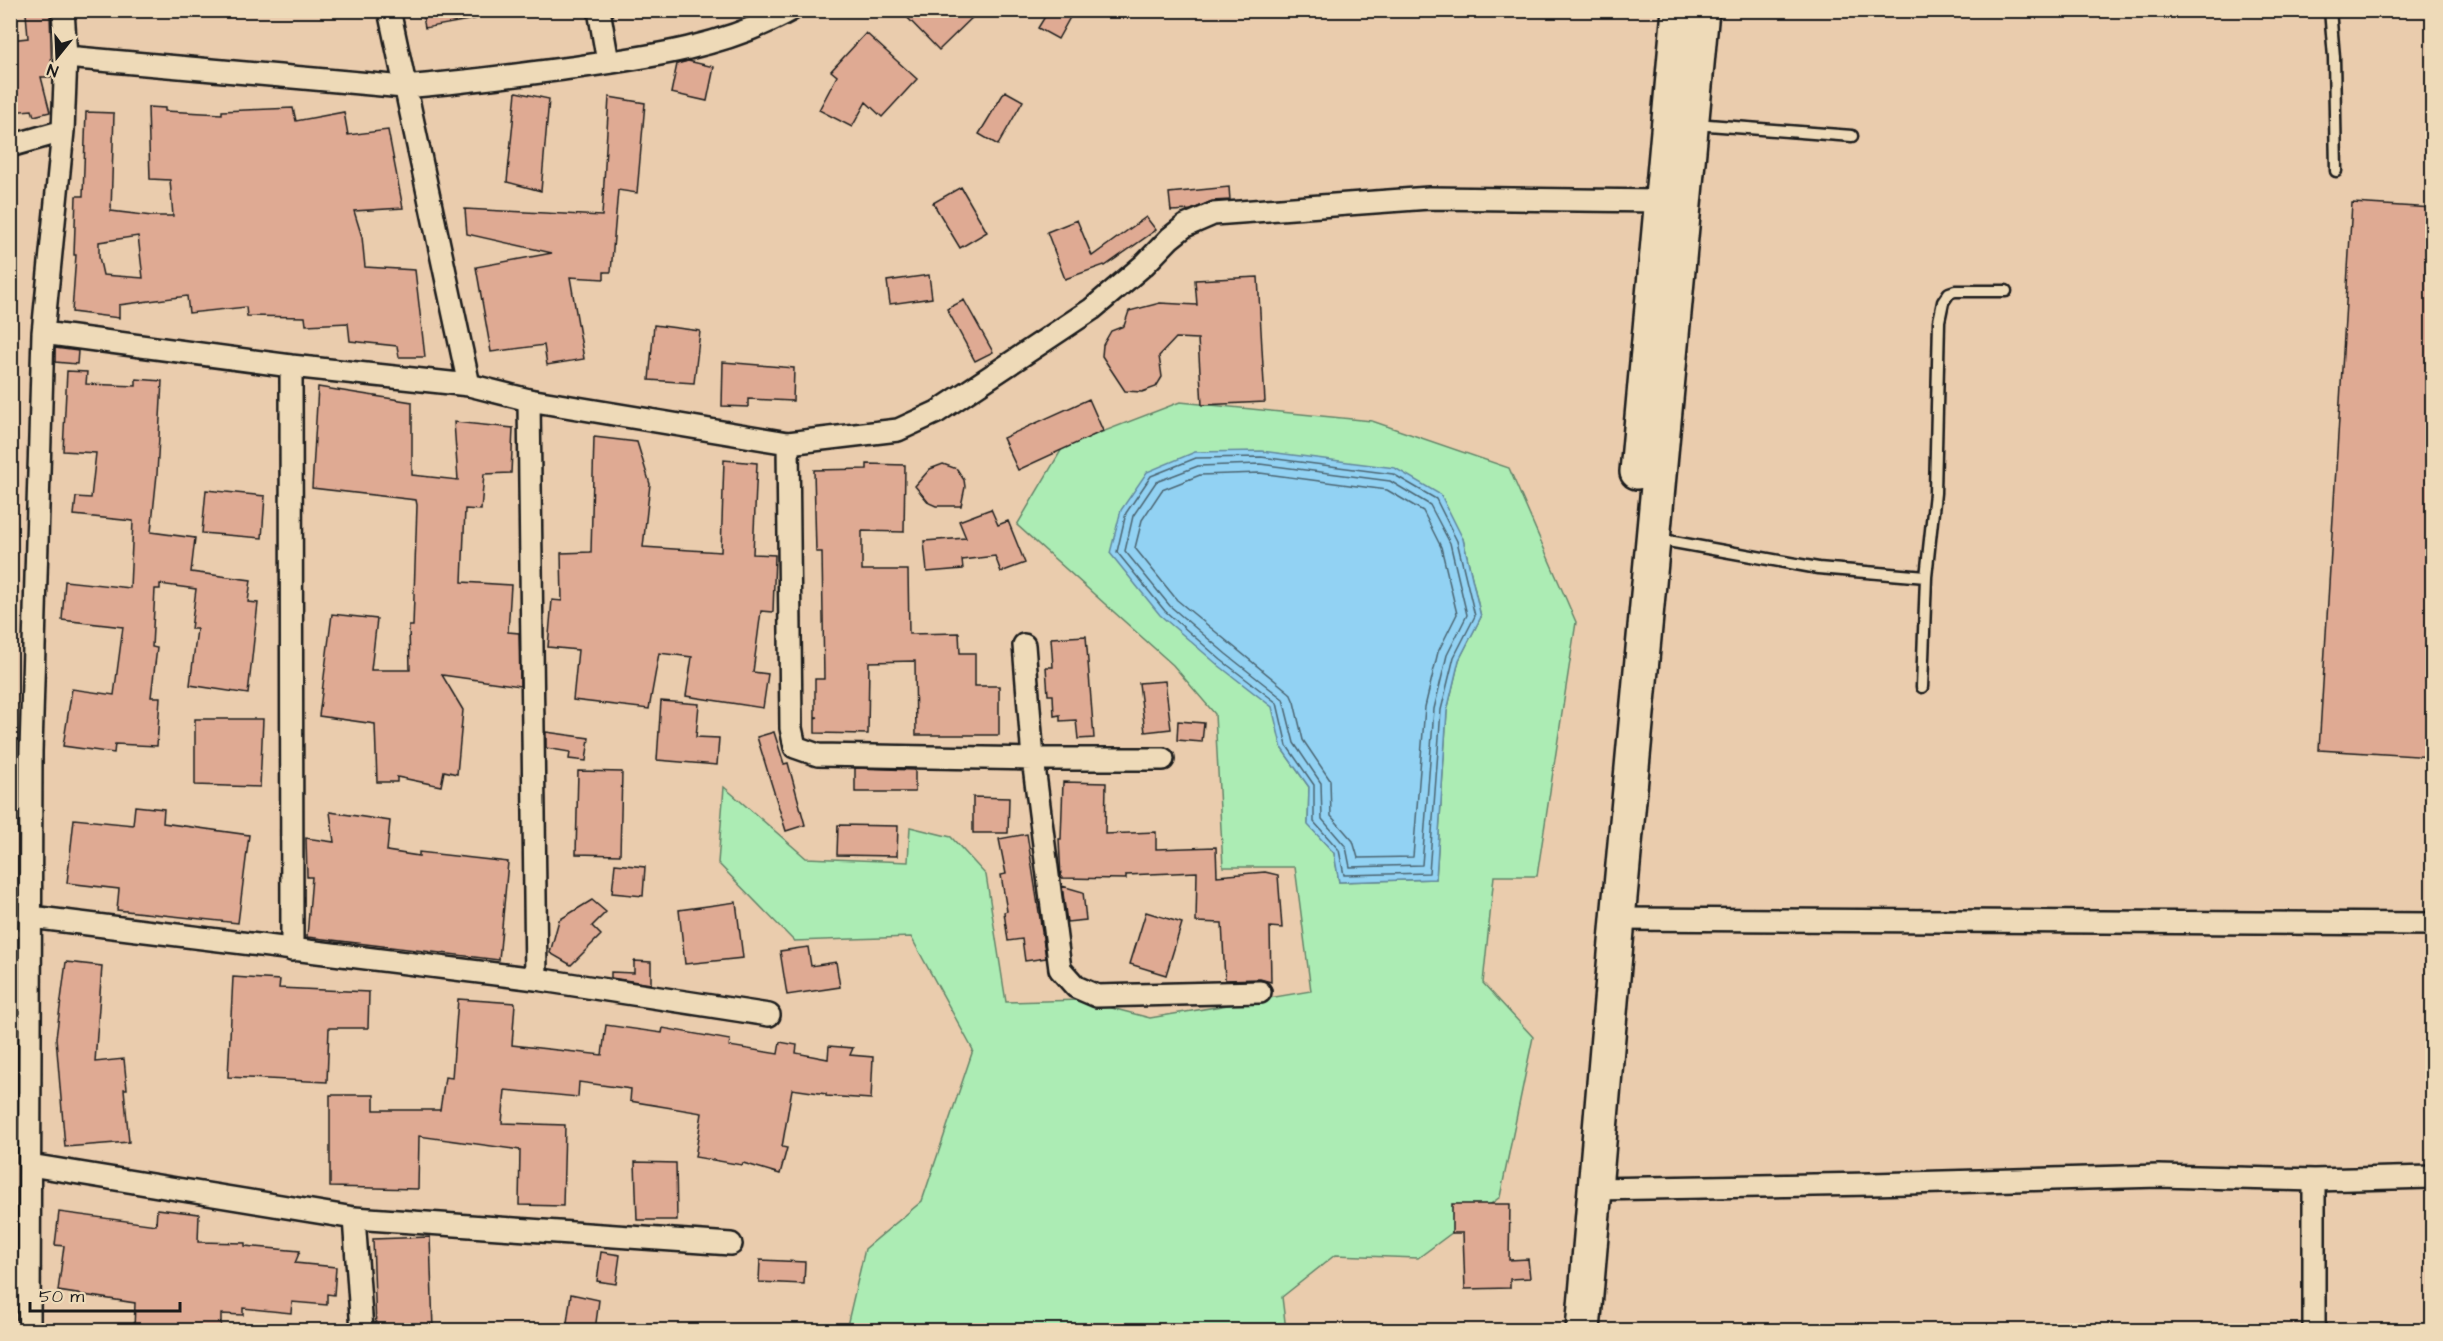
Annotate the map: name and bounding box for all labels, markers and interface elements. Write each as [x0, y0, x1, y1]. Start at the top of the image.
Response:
north arrow [27, 27, 87, 87]
text: N [45, 58, 61, 82]
scale bar [30, 1275, 180, 1313]
text: 50 m [39, 1284, 84, 1309]

